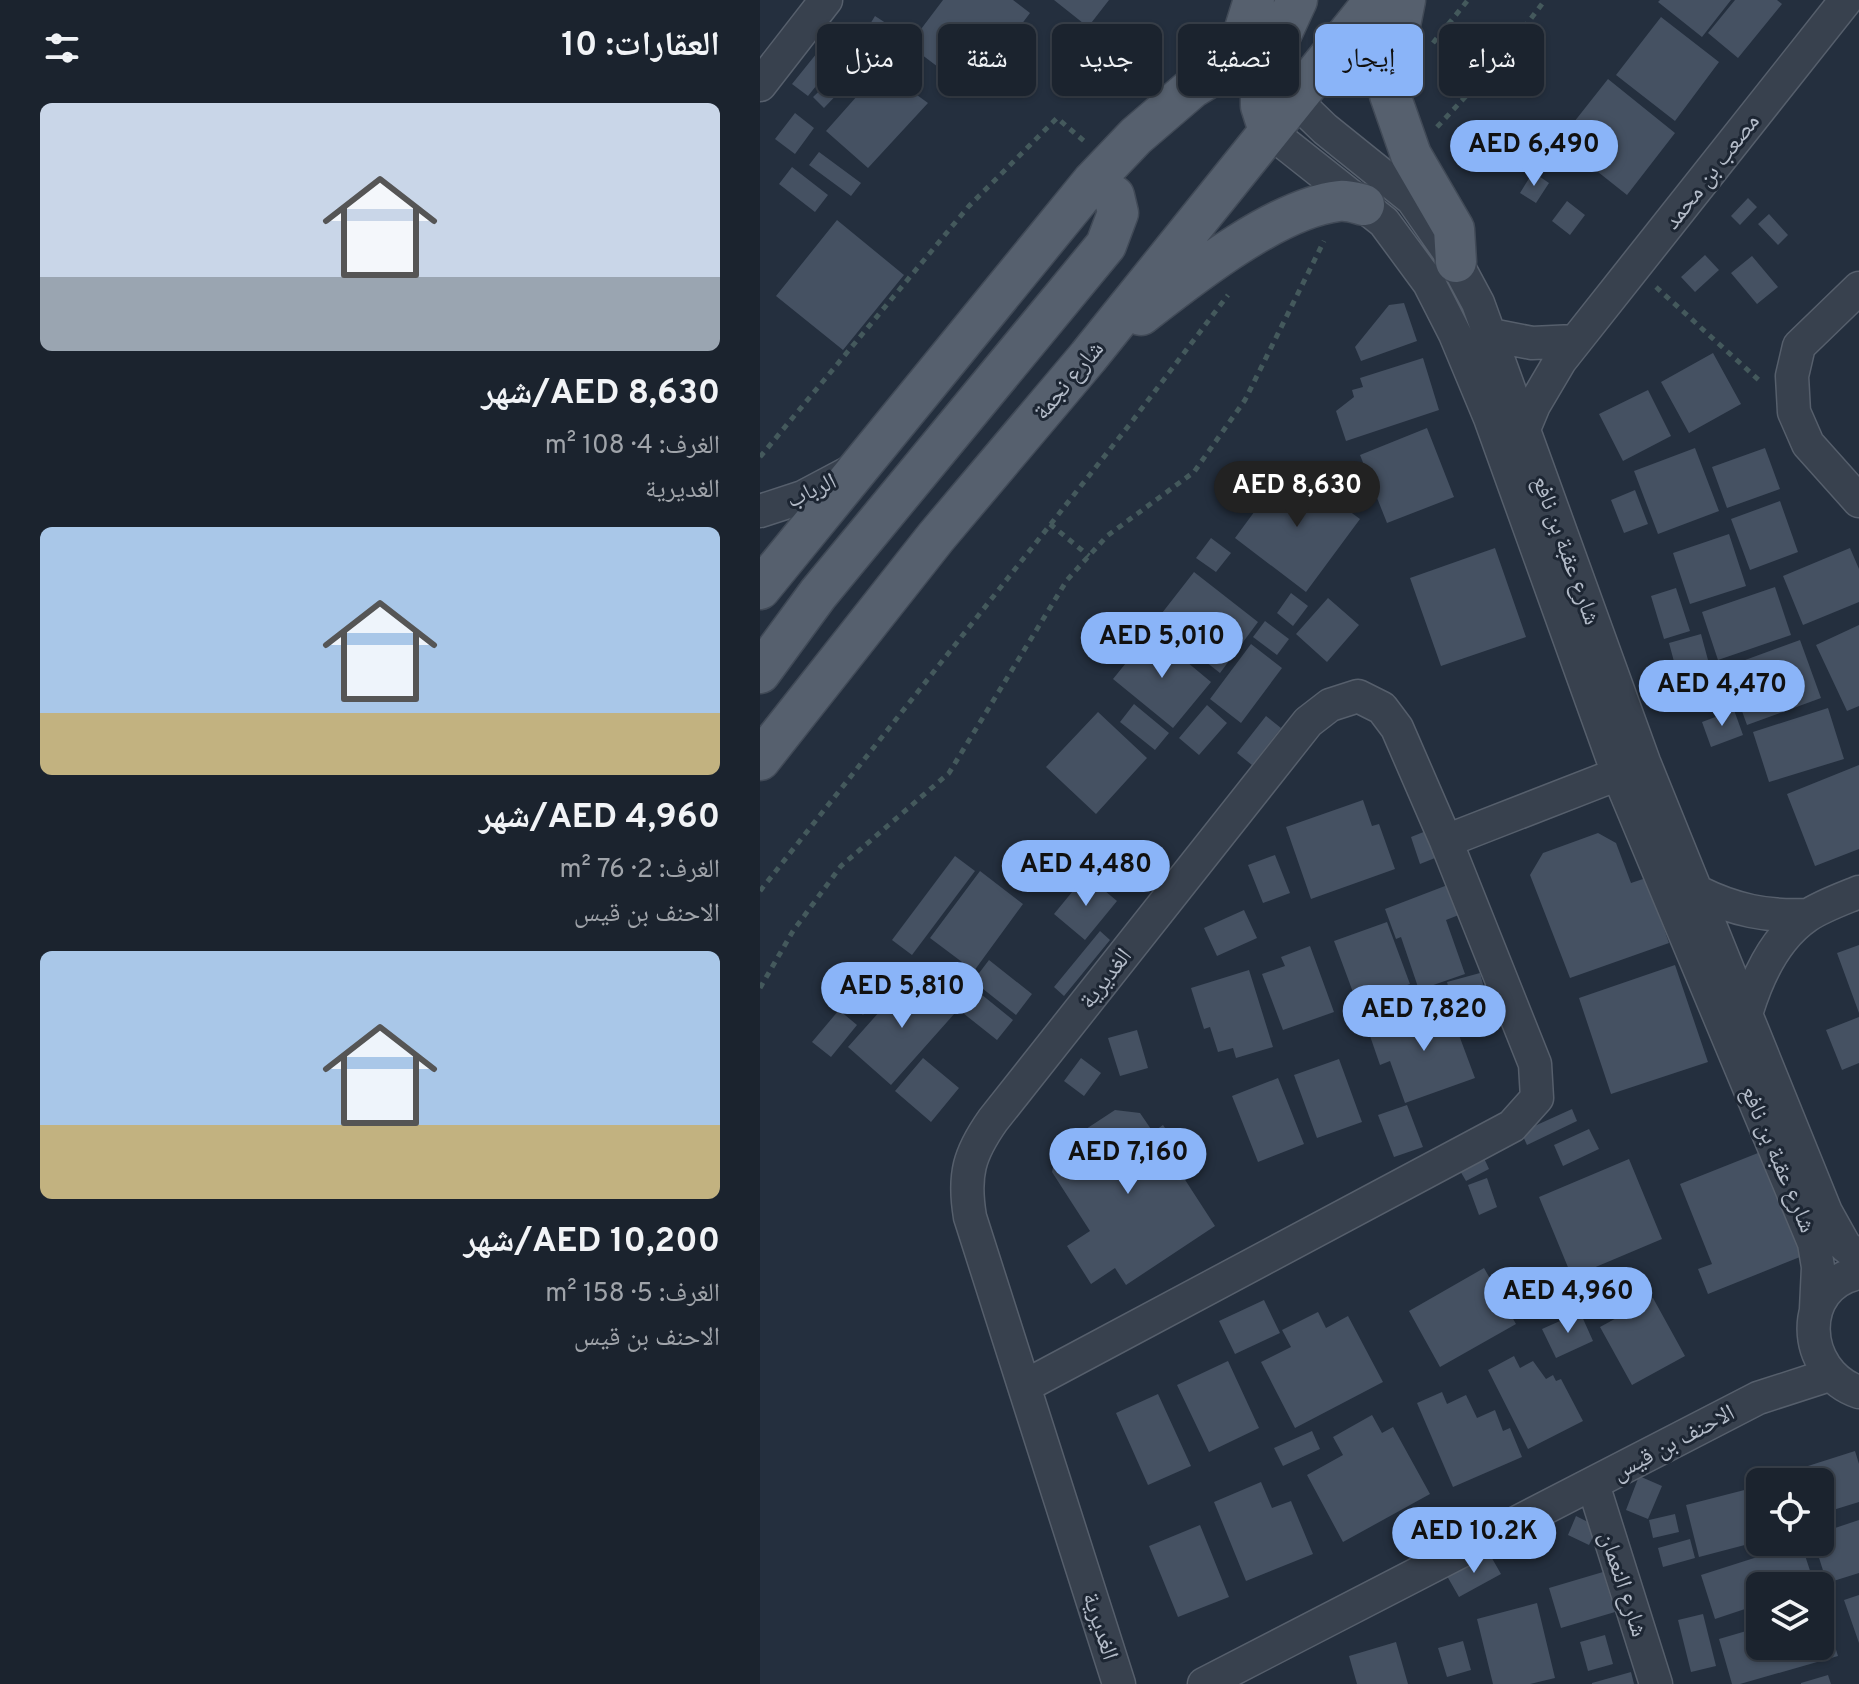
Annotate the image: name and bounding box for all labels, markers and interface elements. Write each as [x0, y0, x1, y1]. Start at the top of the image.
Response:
chip: منزل [817, 24, 922, 96]
chip: شقة [938, 24, 1036, 96]
chip: جديد [1052, 24, 1162, 96]
chip: تصفية [1178, 24, 1299, 96]
chip: إيجار [1315, 24, 1423, 96]
chip: شراء [1439, 24, 1544, 96]
text: العقارات: 10 [561, 25, 720, 68]
icon: filters [40, 26, 84, 70]
street label: مصعب بن محمد [1658, 108, 1767, 236]
pin: AED 6,490 [1442, 120, 1626, 188]
text: AED 6,490 [1468, 129, 1600, 162]
icon: home [308, 155, 452, 299]
street label: شارع نجمة [1028, 335, 1111, 427]
text: AED 8,630/شهر [482, 373, 720, 416]
text: الغرف: 4 · 108 m² [545, 430, 720, 463]
pin: AED 8,630 [1205, 461, 1389, 529]
street label: الرباب [782, 467, 842, 516]
text: AED 8,630 [1232, 470, 1362, 503]
street label: شارع عقبة بن نافع [1524, 472, 1606, 629]
text: الغديرية [645, 474, 720, 507]
icon: home [308, 579, 452, 723]
pin: AED 5,010 [1070, 612, 1254, 680]
text: AED 5,010 [1099, 621, 1225, 654]
pin: AED 4,470 [1630, 660, 1814, 728]
text: AED 4,470 [1657, 669, 1787, 702]
text: AED 4,960/شهر [479, 797, 720, 840]
pin: AED 4,480 [994, 840, 1178, 908]
text: AED 4,480 [1020, 849, 1152, 882]
text: الغرف: 2 · 76 m² [560, 854, 720, 887]
text: الاحنف بن قيس [574, 898, 720, 931]
street label: الغديرية [1073, 943, 1140, 1016]
pin: AED 5,810 [810, 962, 994, 1030]
text: AED 5,810 [839, 971, 965, 1004]
pin: AED 7,820 [1332, 985, 1516, 1053]
text: AED 7,820 [1361, 994, 1487, 1027]
icon: home [308, 1003, 452, 1147]
street label: شارع عقبة بن نافع [1733, 1082, 1822, 1238]
pin: AED 7,160 [1036, 1128, 1220, 1196]
text: AED 7,160 [1067, 1137, 1189, 1170]
text: AED 10,200/شهر [464, 1221, 720, 1264]
pin: AED 4,960 [1476, 1267, 1660, 1335]
text: AED 4,960 [1502, 1276, 1634, 1309]
text: الغرف: 5 · 158 m² [545, 1278, 720, 1311]
text: الاحنف بن قيس [574, 1322, 720, 1355]
street label: الاحنف بن قيس [1607, 1399, 1741, 1489]
map controls [1746, 1468, 1834, 1660]
button: locate [1746, 1468, 1834, 1556]
pin: AED 10.2K [1382, 1507, 1566, 1575]
text: AED 10.2K [1410, 1516, 1538, 1549]
street label: شارع النعمان [1591, 1528, 1653, 1641]
button: layers [1746, 1572, 1834, 1660]
street label: الغديرية [1074, 1589, 1124, 1664]

